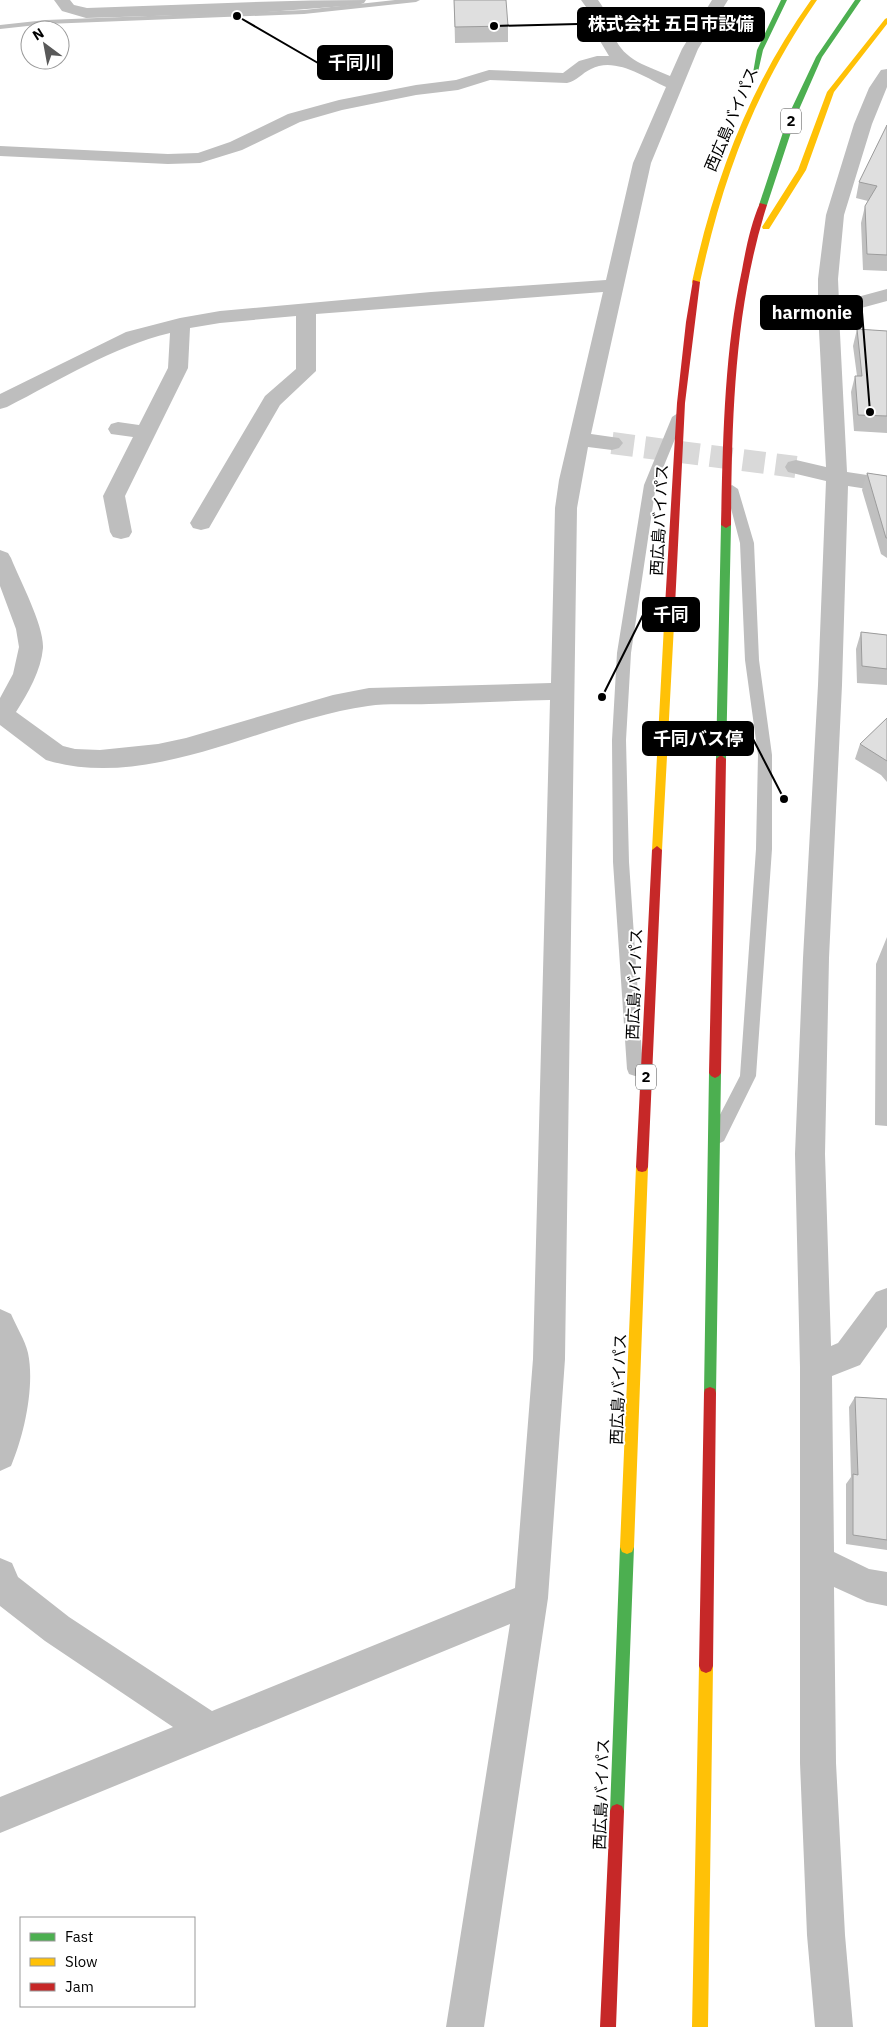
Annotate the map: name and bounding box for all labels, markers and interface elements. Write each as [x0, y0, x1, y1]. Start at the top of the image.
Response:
callout: 株式会社 五日市設備 [578, 8, 764, 41]
text: 株式会社 五日市設備 [588, 12, 754, 35]
north arrow [20, 20, 70, 70]
text: N [29, 24, 47, 44]
callout: 千同川 [318, 46, 392, 79]
text: 千同川 [328, 51, 382, 74]
street label: 西広島バイパス [700, 64, 762, 174]
road number: 2 [781, 108, 801, 134]
callout: harmonie [761, 296, 862, 329]
text: harmonie [772, 301, 852, 324]
street label: 西広島バイパス [646, 464, 672, 576]
callout: 千同 [643, 598, 699, 631]
text: 千同 [653, 603, 689, 626]
callout: 千同バス停 [643, 722, 753, 755]
text: 千同バス停 [653, 727, 743, 750]
street label: 西広島バイパス [622, 928, 646, 1040]
road number: 2 [636, 1064, 656, 1090]
street label: 西広島バイパス [606, 1333, 630, 1445]
street label: 西広島バイパス [589, 1738, 613, 1850]
legend [20, 1917, 195, 2007]
text: Fast [65, 1927, 93, 1946]
text: Slow [65, 1952, 98, 1971]
text: Jam [65, 1977, 94, 1996]

